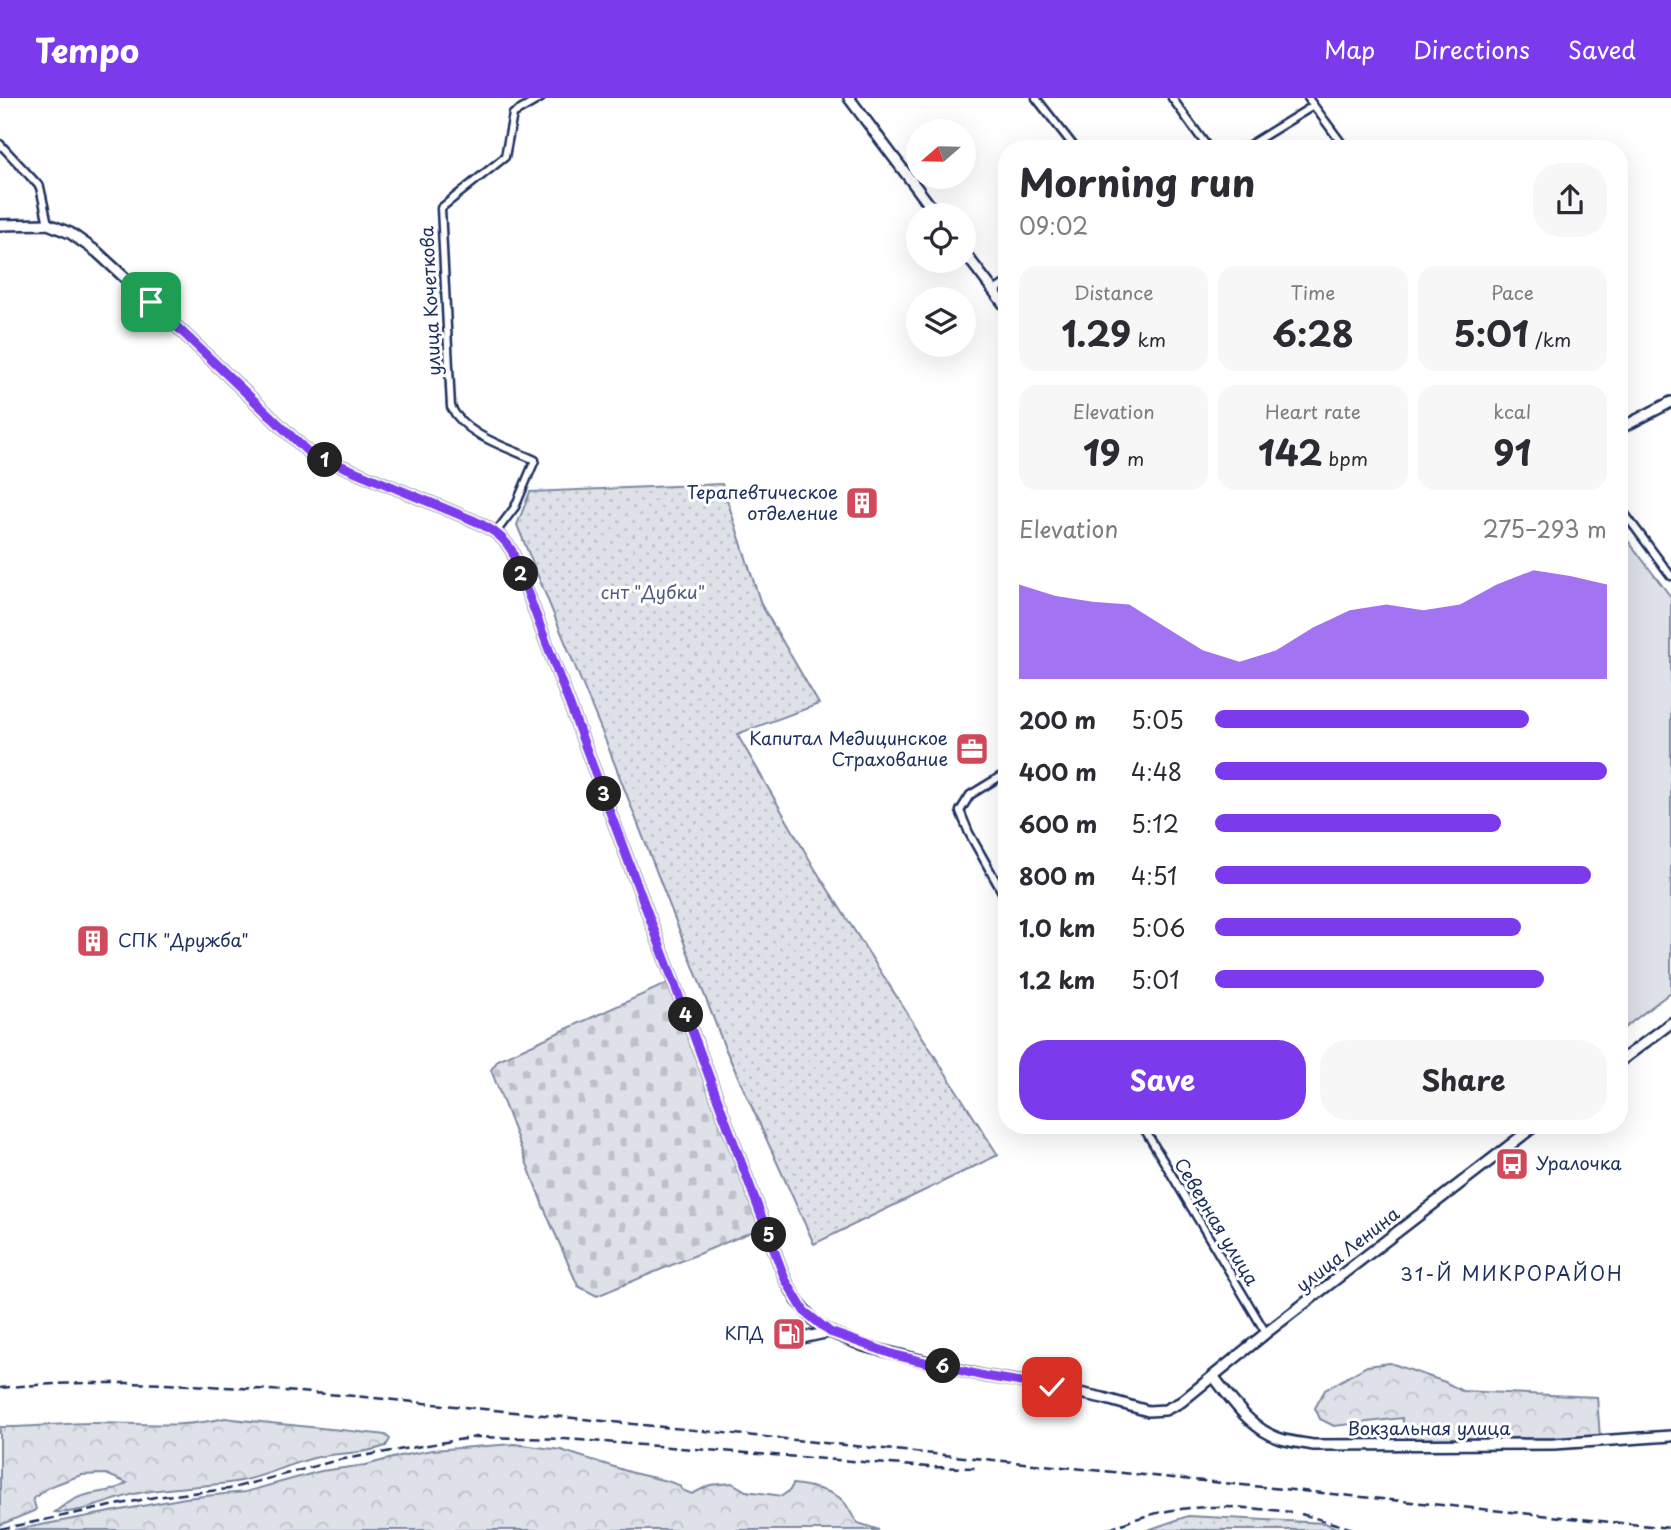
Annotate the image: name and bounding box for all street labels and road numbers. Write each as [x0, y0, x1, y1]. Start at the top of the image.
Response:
street label: улица Кочеткова [412, 225, 447, 377]
street label: Северная улица [1168, 1152, 1266, 1291]
street label: улица Ленина [1290, 1199, 1405, 1298]
street label: Вокзальная улица [1347, 1414, 1511, 1441]

